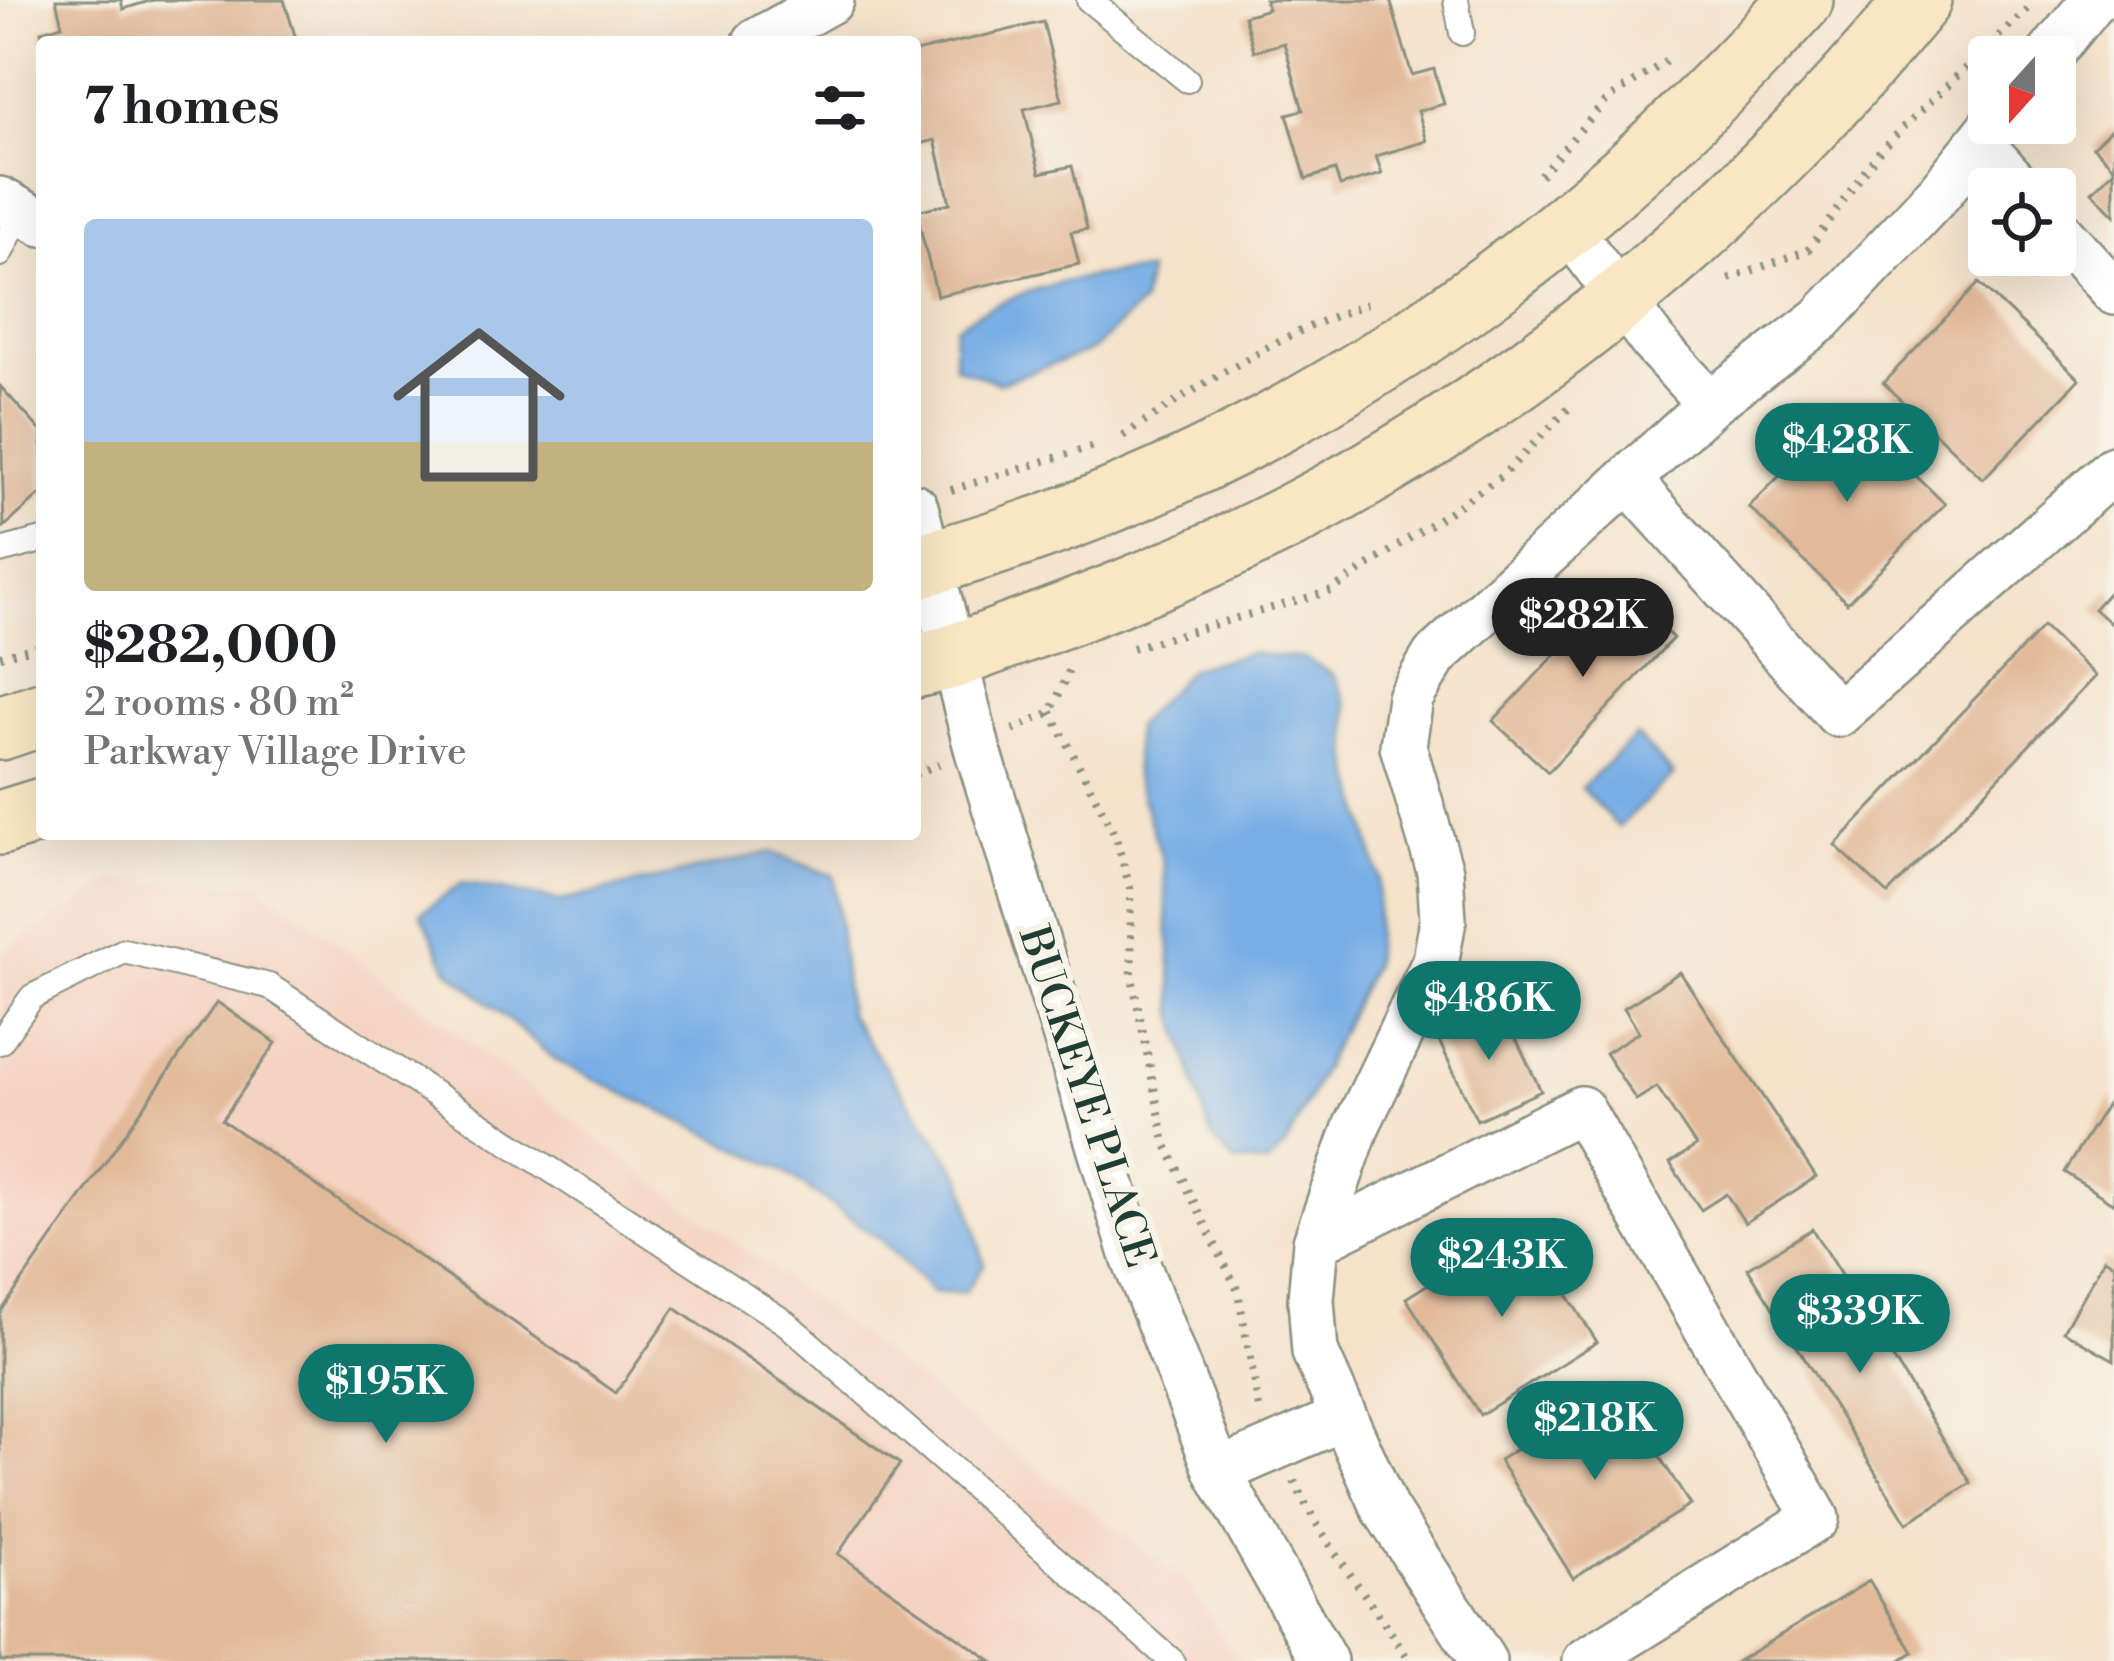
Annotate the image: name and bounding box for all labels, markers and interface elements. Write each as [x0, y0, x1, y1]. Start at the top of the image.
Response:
north arrow [1968, 36, 2076, 144]
map controls [1968, 36, 2076, 276]
icon: filters [807, 75, 873, 141]
text: 7 homes [84, 76, 280, 140]
button: locate [1968, 168, 2076, 276]
icon: home [371, 297, 587, 513]
pin: $428K [1763, 403, 1931, 505]
text: $428K [1782, 417, 1912, 466]
pin: $282K [1499, 578, 1667, 680]
text: $282K [1519, 592, 1647, 641]
text: $282,000 [84, 615, 337, 679]
text: 2 rooms · 80 m² [84, 679, 354, 728]
text: Parkway Village Drive [84, 728, 467, 777]
street label: BUCKEYE PLACE [1006, 919, 1166, 1274]
pin: $486K [1405, 961, 1573, 1063]
text: $486K [1424, 975, 1554, 1024]
pin: $243K [1418, 1218, 1586, 1320]
text: $243K [1437, 1232, 1567, 1281]
pin: $339K [1776, 1274, 1944, 1376]
text: $339K [1797, 1288, 1923, 1337]
pin: $195K [302, 1344, 470, 1446]
text: $195K [325, 1358, 447, 1407]
pin: $218K [1511, 1381, 1679, 1483]
text: $218K [1534, 1395, 1656, 1444]

